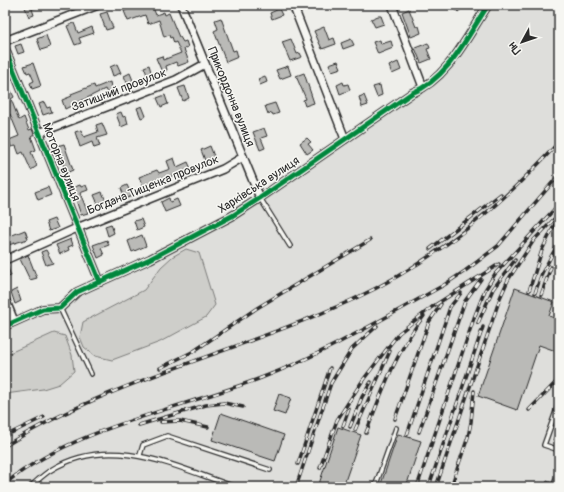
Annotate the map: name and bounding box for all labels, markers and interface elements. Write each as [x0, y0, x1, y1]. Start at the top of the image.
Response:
north arrow [502, 22, 542, 62]
text: Пн [506, 39, 524, 57]
street label: Прикордонна вулиця [204, 45, 258, 149]
street label: Затишний провулок [69, 65, 169, 115]
street label: Моторна вулиця [38, 121, 84, 204]
street label: Богдана Тищенка провулок [85, 152, 221, 218]
street label: Харківська вулиця [216, 153, 303, 217]

